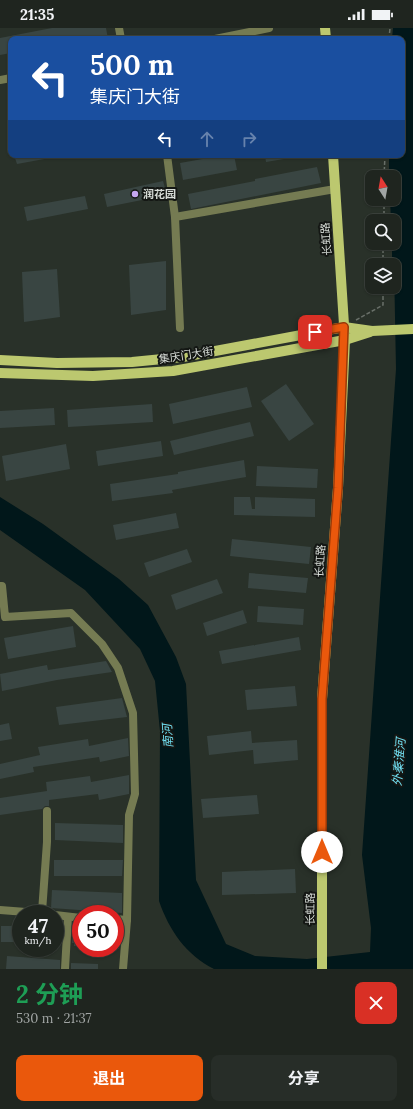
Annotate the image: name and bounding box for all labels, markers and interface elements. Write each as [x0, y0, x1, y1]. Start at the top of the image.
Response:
text: 21:35 [20, 5, 54, 24]
text: 500 m [90, 47, 174, 83]
icon: left [24, 52, 76, 104]
text: 集庆门大街 [90, 85, 180, 108]
icon: left [154, 128, 176, 150]
icon: ahead [196, 128, 218, 150]
icon: right [238, 128, 260, 150]
north arrow [365, 170, 401, 206]
map controls [365, 170, 401, 294]
place label: 润花园 [143, 187, 176, 201]
marker: 润花园 [130, 189, 140, 199]
button: search [365, 214, 401, 250]
street label: 长虹路 [318, 222, 334, 256]
button: layers [365, 258, 401, 294]
pin [298, 315, 332, 349]
icon: arrive [304, 321, 326, 343]
street label: 集庆门大街 [158, 344, 214, 366]
street label: 长虹路 [312, 544, 328, 578]
water label: 南河 [159, 722, 176, 749]
water label: 外秦淮河 [389, 735, 408, 787]
position arrow [301, 831, 343, 873]
street label: 长虹路 [303, 893, 317, 926]
speed limit sign: 50 [72, 905, 124, 957]
text: 47 [28, 913, 48, 938]
text: km/h [24, 934, 52, 947]
text: 2 分钟 [16, 979, 83, 1010]
button: close [355, 982, 397, 1024]
text: 530 m · 21:37 [16, 1010, 91, 1027]
button: 退出 [16, 1055, 203, 1101]
button: 分享 [211, 1055, 397, 1101]

